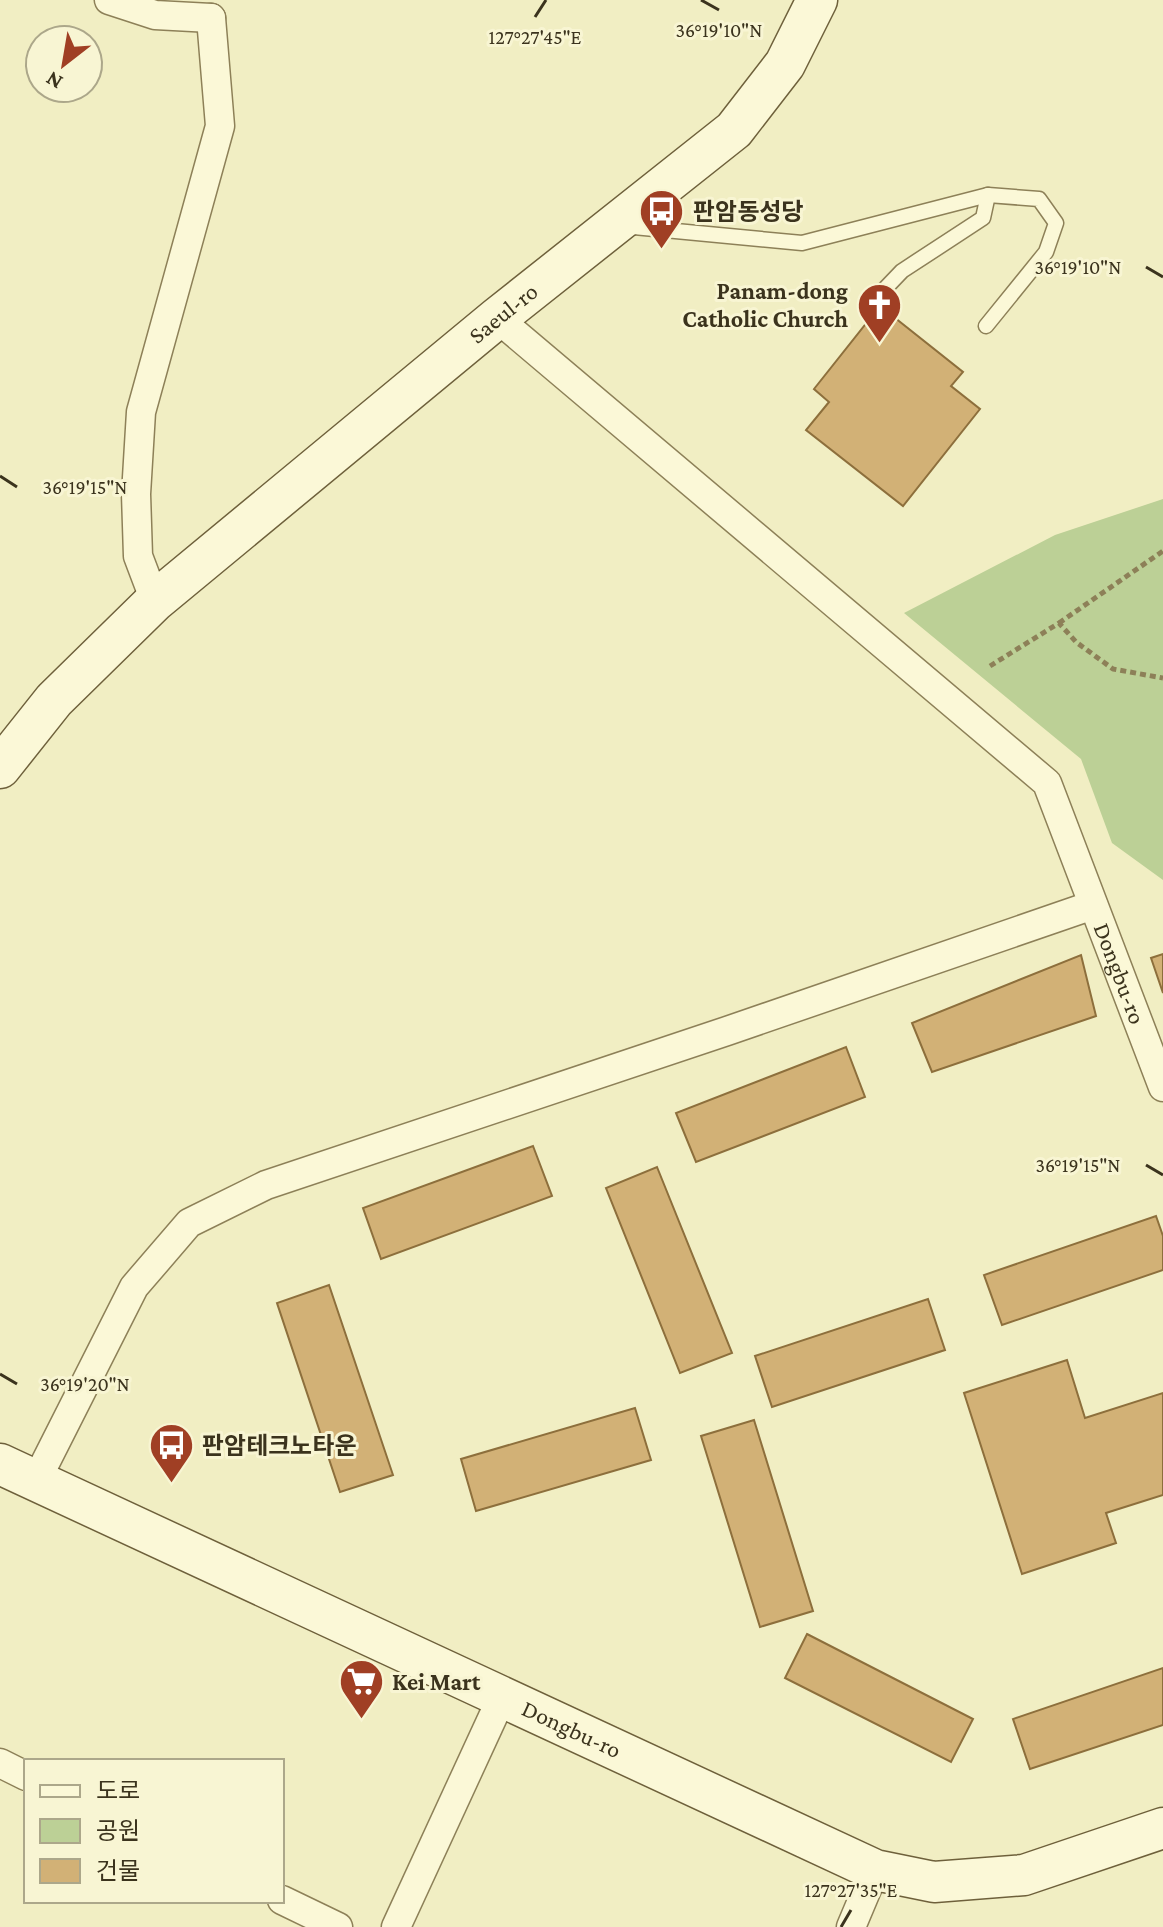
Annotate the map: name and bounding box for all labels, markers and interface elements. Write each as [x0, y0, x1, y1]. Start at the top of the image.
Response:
text: 36°19'10"N [676, 19, 762, 41]
north arrow [24, 24, 104, 104]
text: 127°27'45"E [489, 26, 582, 48]
text: N [41, 66, 67, 95]
bus stop icon: 판암동성당 [638, 188, 686, 251]
place label: 판암동성당 [693, 198, 803, 225]
text: 36°19'10"N [1035, 256, 1121, 278]
street label: Saeul-ro [463, 277, 543, 349]
place label: Panam-dong Catholic Church [682, 277, 848, 332]
church icon: Panam-dong Catholic Church [855, 281, 903, 344]
text: 36°19'15"N [42, 476, 128, 498]
street label: Dongbu-ro [1089, 919, 1152, 1028]
text: 36°19'15"N [1035, 1154, 1121, 1176]
text: 36°19'20"N [40, 1373, 130, 1395]
bus stop icon: 판암테크노타운 [147, 1422, 195, 1485]
place label: 판암테크노타운 [202, 1432, 357, 1459]
supermarket icon: Kei Mart [337, 1658, 385, 1721]
place label: Kei Mart [392, 1668, 481, 1695]
street label: Dongbu-ro [518, 1694, 626, 1763]
legend [24, 1759, 284, 1903]
text: 도로 [96, 1777, 140, 1804]
text: 공원 [96, 1817, 140, 1844]
text: 건물 [96, 1857, 140, 1884]
text: 127°27'35"E [805, 1879, 898, 1901]

